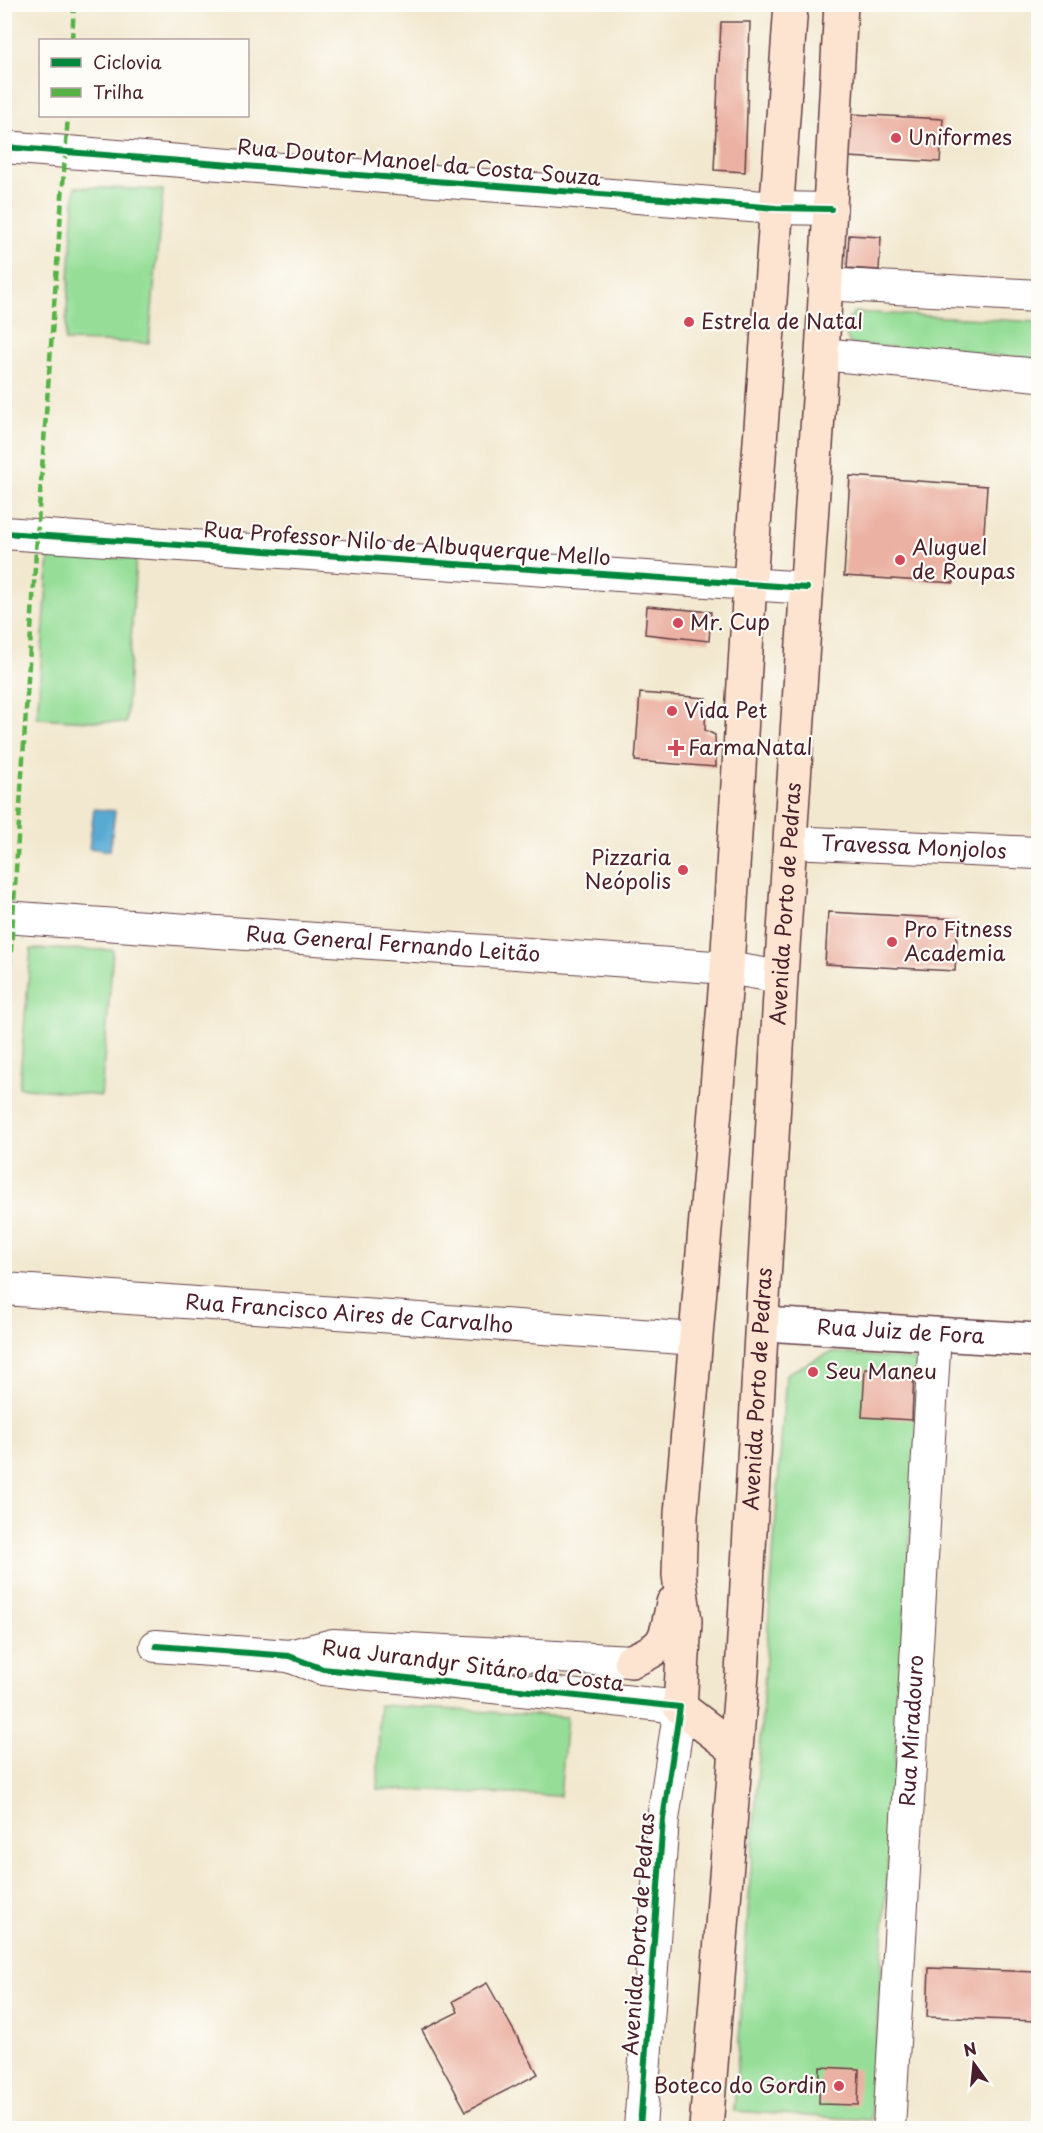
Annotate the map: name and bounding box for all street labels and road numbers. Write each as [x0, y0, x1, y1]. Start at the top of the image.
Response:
street label: Rua Doutor Manoel da Costa Souza [236, 129, 603, 193]
street label: Rua Professor Nilo de Albuquerque Mello [202, 512, 612, 572]
street label: Avenida Porto de Pedras [760, 781, 808, 1026]
street label: Travessa Monjolos [820, 825, 1007, 866]
street label: Rua General Fernando Leitão [245, 916, 541, 969]
street label: Avenida Porto de Pedras [733, 1266, 779, 1511]
street label: Rua Francisco Aires de Carvalho [184, 1284, 514, 1340]
street label: Rua Juiz de Fora [816, 1309, 986, 1351]
street label: Rua Jurandyr Sitáro da Costa [320, 1630, 626, 1698]
street label: Rua Miradouro [890, 1654, 930, 1807]
street label: Avenida Porto de Pedras [613, 1812, 661, 2056]

